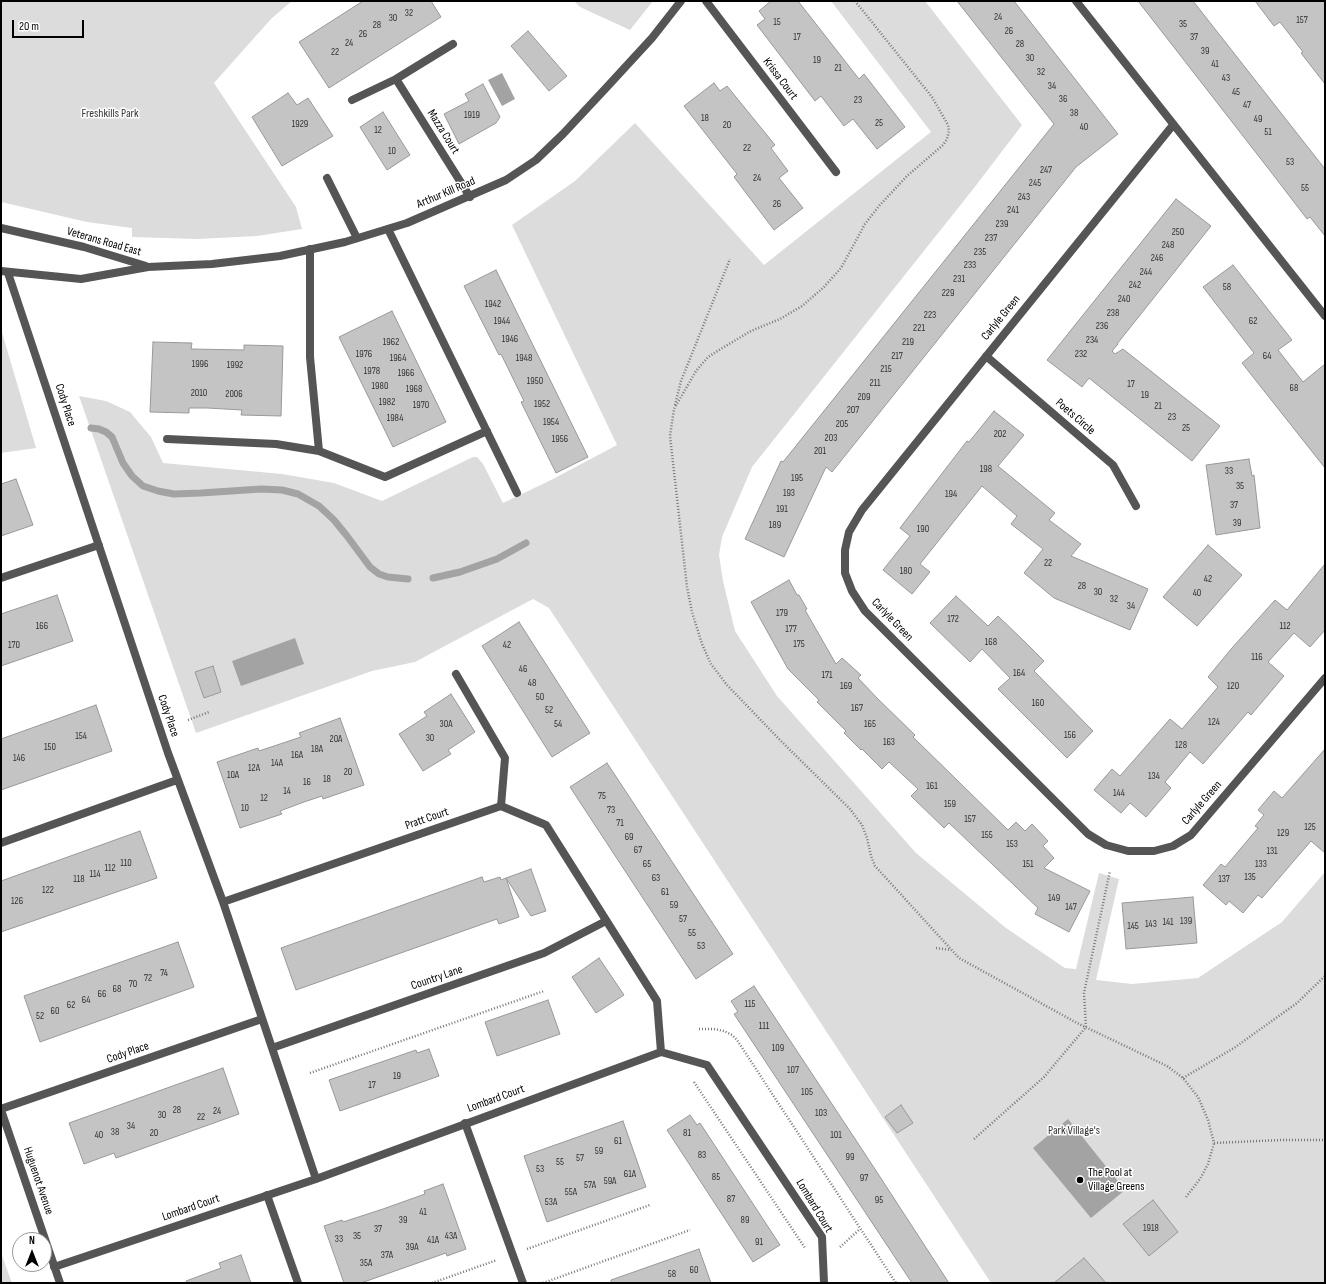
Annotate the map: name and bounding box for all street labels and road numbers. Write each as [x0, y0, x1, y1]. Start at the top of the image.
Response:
street label: Krissa Court [760, 55, 800, 103]
street label: Mazza Court [424, 107, 462, 157]
street label: Arthur Kill Road [415, 174, 477, 212]
street label: Veterans Road East [65, 225, 143, 259]
street label: Carlyle Green [979, 293, 1023, 343]
street label: Cody Place [51, 382, 79, 428]
street label: Poets Circle [1052, 396, 1098, 438]
street label: Carlyle Green [868, 596, 916, 644]
street label: Cody Place [154, 693, 182, 739]
street label: Carlyle Green [1179, 778, 1225, 828]
street label: Pratt Court [403, 805, 451, 833]
street label: Country Lane [409, 962, 465, 994]
street label: Cody Place [105, 1039, 151, 1067]
street label: Lombard Court [465, 1082, 527, 1116]
street label: Huguenot Avenue [20, 1145, 56, 1217]
street label: Lombard Court [792, 1177, 836, 1235]
street label: Lombard Court [160, 1191, 222, 1225]

